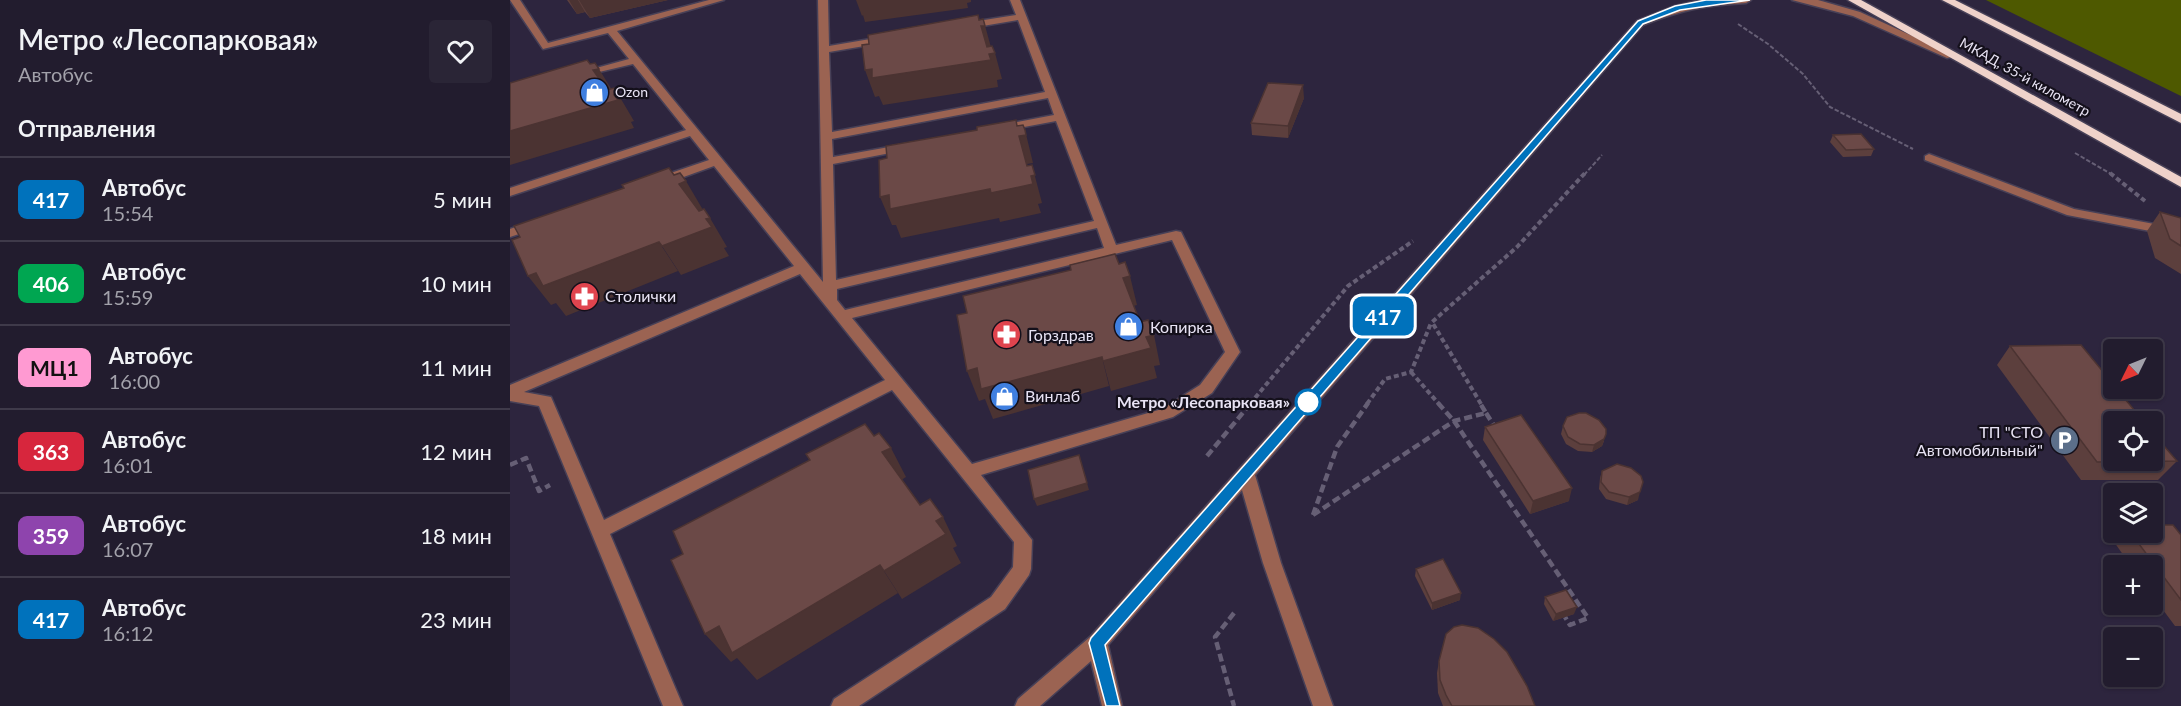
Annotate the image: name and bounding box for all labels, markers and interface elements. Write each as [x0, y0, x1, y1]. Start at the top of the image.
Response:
button: heart [429, 20, 492, 83]
text: Метро «Лесопарковая» [18, 22, 318, 56]
street label: МКАД, 35-й километр [1957, 34, 2094, 120]
text: Автобус [18, 62, 93, 86]
shop icon: Ozon [578, 76, 610, 108]
place label: Ozon [615, 83, 648, 100]
text: Отправления [18, 115, 156, 142]
text: Автобус [102, 174, 186, 201]
text: 5 мин [433, 186, 492, 213]
text: 417 [33, 187, 69, 212]
text: 15:54 [102, 201, 153, 225]
text: Автобус [102, 258, 186, 285]
text: 10 мин [420, 270, 492, 297]
text: 406 [33, 271, 69, 296]
pharmacy icon: Столички [568, 280, 600, 312]
text: 15:59 [102, 285, 153, 309]
place label: Столички [605, 286, 676, 305]
line badge: 417 [1348, 296, 1418, 336]
text: 417 [1365, 304, 1401, 329]
shop icon: Копирка [1113, 311, 1145, 343]
place label: Копирка [1150, 317, 1213, 336]
pharmacy icon: Горздрав [991, 319, 1023, 351]
place label: Горздрав [1028, 325, 1094, 344]
north arrow [2103, 339, 2163, 399]
map controls [2103, 339, 2163, 687]
text: Автобус [109, 342, 193, 369]
text: 11 мин [420, 354, 492, 381]
text: МЦ1 [30, 355, 79, 380]
text: 16:00 [109, 369, 160, 393]
shop icon: Винлаб [988, 380, 1020, 412]
place label: Винлаб [1025, 386, 1080, 405]
marker: Метро «Лесопарковая» [1295, 389, 1321, 415]
place label: Метро «Лесопарковая» [1117, 392, 1290, 411]
button: locate [2103, 411, 2163, 471]
place label: ТП "СТО Автомобильный" [1916, 422, 2043, 459]
parking icon: ТП "СТО Автомобильный" [2048, 425, 2080, 457]
text: Автобус [102, 426, 186, 453]
text: 12 мин [420, 438, 492, 465]
text: 363 [33, 439, 69, 464]
text: 16:01 [102, 453, 153, 477]
button: layers [2103, 483, 2163, 543]
text: Автобус [102, 510, 186, 537]
text: 18 мин [420, 522, 492, 549]
text: 359 [33, 523, 69, 548]
text: 16:07 [102, 537, 153, 561]
button: + [2103, 555, 2163, 615]
text: Автобус [102, 594, 186, 621]
text: 23 мин [420, 606, 492, 633]
text: 417 [33, 607, 69, 632]
text: 16:12 [102, 621, 153, 645]
button: − [2103, 627, 2163, 687]

